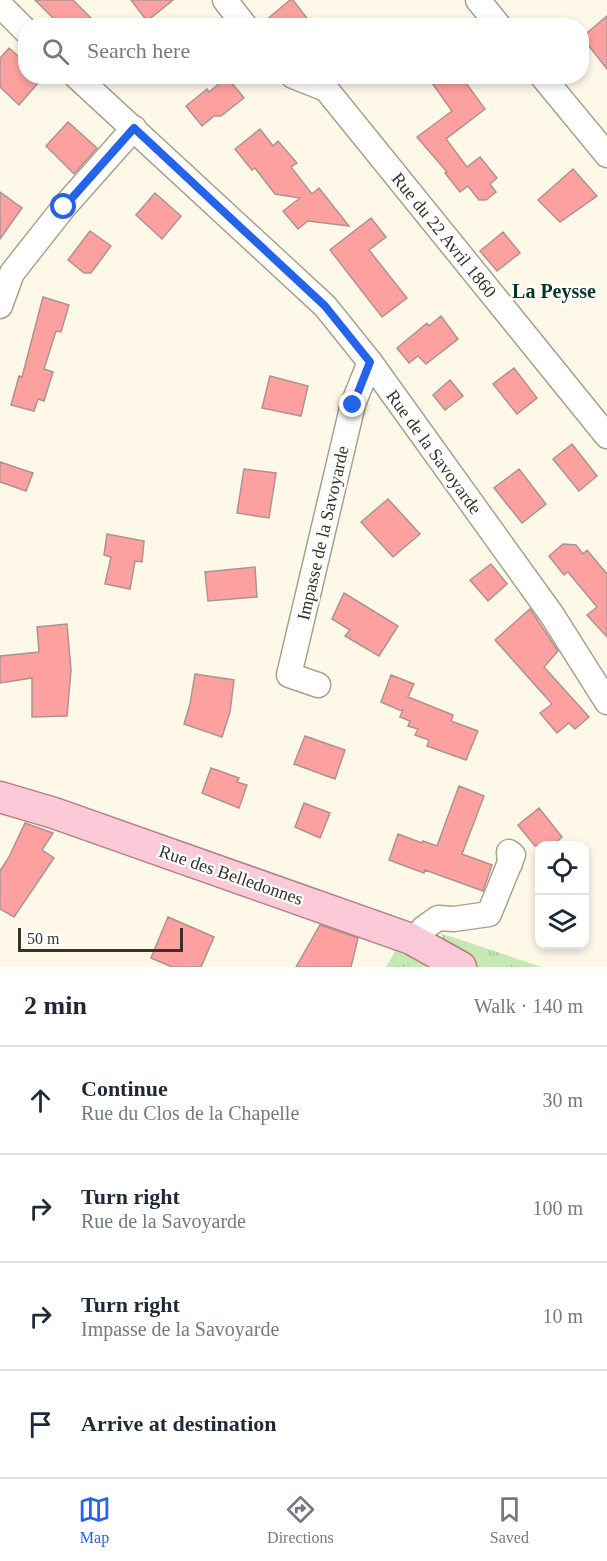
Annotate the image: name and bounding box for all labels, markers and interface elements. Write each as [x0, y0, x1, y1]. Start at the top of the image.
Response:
search box [18, 18, 589, 84]
icon: search [39, 35, 72, 68]
text: Search here [87, 38, 190, 63]
street label: Rue du 22 Avril 1860 [388, 169, 500, 301]
route start [50, 193, 76, 219]
district label: La Peysse [512, 280, 596, 303]
street label: Rue de la Savoyarde [382, 386, 486, 518]
route end [339, 391, 365, 417]
street label: Impasse de la Savoyarde [293, 444, 353, 622]
street label: Rue des Belledonnes [156, 841, 306, 909]
map controls [535, 841, 589, 949]
button: locate [535, 841, 589, 895]
button: layers [535, 895, 589, 949]
scale bar [18, 925, 183, 953]
text: 50 m [27, 930, 59, 947]
text: 2 min [24, 991, 87, 1020]
text: Walk · 140 m [474, 995, 583, 1017]
text: Continue [81, 1076, 168, 1101]
icon: ahead [24, 1084, 57, 1117]
text: 30 m [542, 1089, 583, 1111]
text: Rue du Clos de la Chapelle [81, 1102, 299, 1124]
text: Turn right [81, 1184, 180, 1209]
icon: right [24, 1192, 57, 1225]
text: 100 m [532, 1197, 583, 1219]
text: Rue de la Savoyarde [81, 1210, 246, 1232]
text: Turn right [81, 1292, 180, 1317]
icon: right [24, 1300, 57, 1333]
text: 10 m [542, 1305, 583, 1327]
text: Impasse de la Savoyarde [81, 1318, 279, 1340]
icon: arrive [24, 1408, 57, 1441]
text: Arrive at destination [81, 1411, 277, 1436]
tab: Map [78, 1493, 111, 1547]
tab: Directions [267, 1493, 334, 1547]
tab: Saved [490, 1493, 529, 1547]

